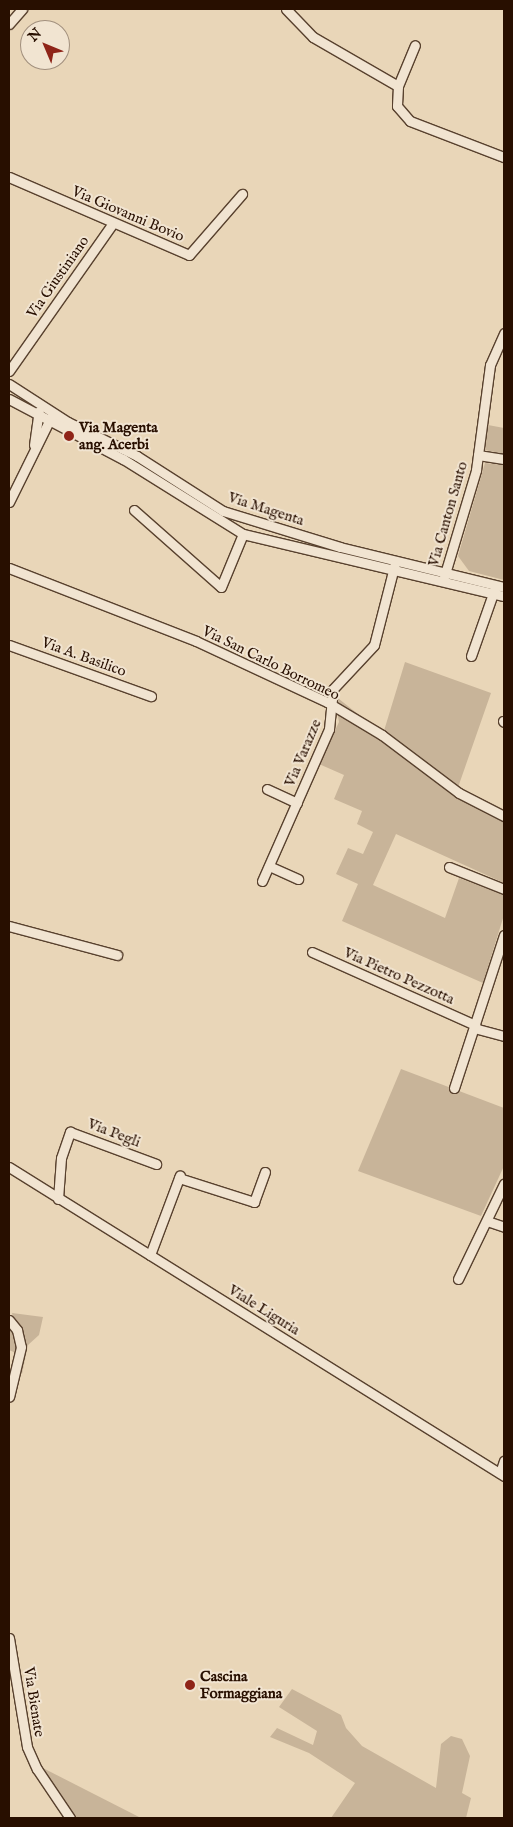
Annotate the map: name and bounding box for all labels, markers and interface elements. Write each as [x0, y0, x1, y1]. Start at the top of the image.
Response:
north arrow [20, 20, 70, 70]
text: N [24, 24, 46, 46]
street label: Via Giovanni Bovio [69, 182, 187, 246]
street label: Via Giustiniano [23, 232, 93, 322]
place label: Via Magenta ang. Acerbi [79, 418, 158, 453]
marker: Via Magenta ang. Acerbi [63, 430, 75, 442]
street label: Via Canton Santo [424, 459, 472, 569]
street label: Via Magenta [226, 488, 306, 530]
street label: Via San Carlo Borromeo [199, 622, 343, 704]
street label: Via A. Basilico [39, 633, 129, 681]
street label: Via Varazze [281, 716, 325, 790]
street label: Via Pietro Pezzotta [341, 944, 457, 1008]
street label: Via Pegli [85, 1115, 143, 1151]
street label: Viale Liguria [225, 1281, 303, 1339]
street label: Via Bienate [20, 1666, 48, 1738]
place label: Cascina Formaggiana [200, 1667, 282, 1702]
marker: Cascina Formaggiana [184, 1679, 196, 1691]

